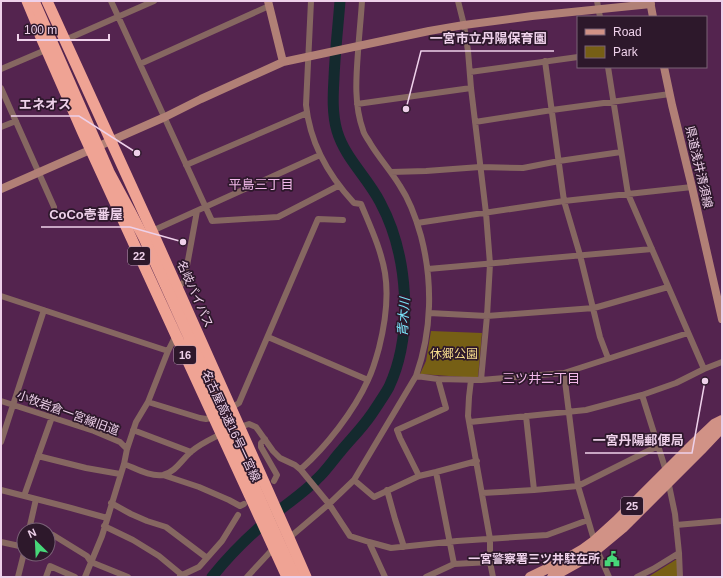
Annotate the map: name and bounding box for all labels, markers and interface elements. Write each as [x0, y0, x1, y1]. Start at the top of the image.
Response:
scale bar [18, 16, 109, 42]
legend [577, 16, 707, 68]
text: 100 m [24, 23, 57, 37]
text: Road [613, 25, 642, 39]
callout: 一宮市立丹陽保育園 [421, 26, 554, 51]
text: 一宮市立丹陽保育園 [429, 31, 547, 46]
text: Park [613, 45, 639, 59]
callout: エネオス [11, 91, 79, 116]
text: エネオス [19, 97, 71, 112]
street label: 県道浅井清須線 [683, 124, 715, 210]
district label: 平島三丁目 [228, 177, 294, 192]
callout: CoCo壱番屋 [41, 202, 130, 227]
text: CoCo壱番屋 [49, 207, 123, 222]
road number: 22 [128, 247, 150, 265]
street label: 名岐バイパス [174, 258, 216, 330]
water label: 青木川 [395, 295, 412, 337]
road number: 16 [174, 346, 196, 364]
park label: 休郷公園 [430, 347, 478, 361]
street label: 名古屋高速16号一宮線 [199, 368, 263, 484]
district label: 三ツ井二丁目 [502, 371, 580, 386]
street label: 小牧岩倉一宮線旧道 [15, 388, 121, 438]
callout: 一宮丹陽郵便局 [585, 428, 692, 453]
text: 一宮丹陽郵便局 [592, 433, 684, 448]
road number: 25 [621, 497, 643, 515]
north arrow [16, 522, 56, 562]
text: N [26, 526, 38, 540]
public building icon: 一宮警察署三ツ井駐在所 [603, 550, 621, 568]
place label: 一宮警察署三ツ井駐在所 [468, 552, 600, 566]

